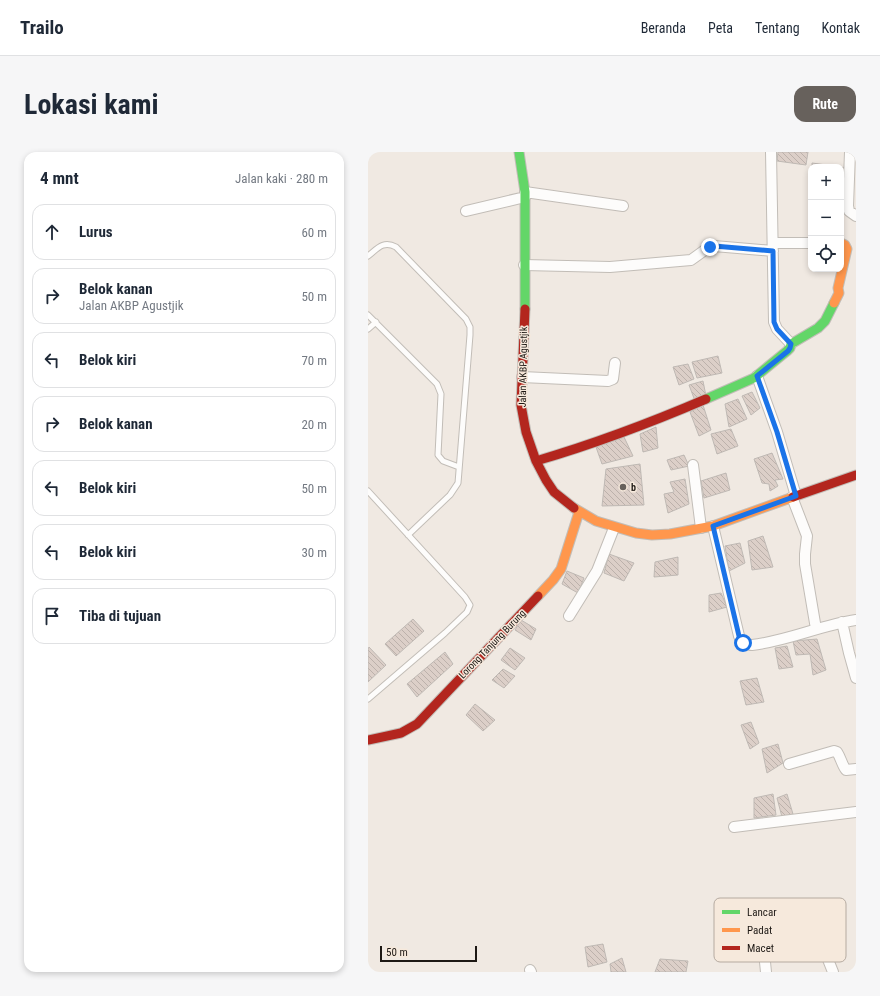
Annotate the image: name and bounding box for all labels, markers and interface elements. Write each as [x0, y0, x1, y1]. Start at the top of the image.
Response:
text: Trailo [20, 16, 64, 39]
text: Beranda [641, 20, 686, 36]
text: Peta [708, 20, 733, 36]
text: Tentang [755, 20, 800, 36]
text: Kontak [822, 20, 860, 36]
button: Rute [794, 86, 856, 122]
text: Lokasi kami [24, 88, 159, 121]
map controls [808, 164, 844, 272]
button: + [808, 164, 844, 200]
text: 4 mnt [40, 168, 79, 188]
text: Jalan kaki · 280 m [235, 171, 328, 186]
button: − [808, 200, 844, 236]
icon: ahead [41, 221, 63, 243]
text: Lurus [79, 223, 113, 241]
text: 60 m [301, 225, 327, 240]
button: locate [808, 236, 844, 272]
route end [701, 238, 719, 256]
text: Belok kanan [79, 280, 153, 298]
icon: right [41, 285, 63, 307]
text: 50 m [301, 289, 327, 304]
text: Jalan AKBP Agustjik [79, 298, 184, 313]
street label: Jalan AKBP Agustjik [517, 326, 529, 407]
icon: left [41, 349, 63, 371]
text: Belok kiri [79, 351, 136, 369]
text: 70 m [301, 353, 327, 368]
icon: right [41, 413, 63, 435]
text: Belok kanan [79, 415, 153, 433]
text: 20 m [301, 417, 327, 432]
icon: left [41, 477, 63, 499]
text: Belok kiri [79, 479, 136, 497]
text: 50 m [301, 481, 327, 496]
marker: b [618, 482, 628, 492]
place label: b [631, 482, 636, 493]
icon: left [41, 541, 63, 563]
text: Belok kiri [79, 543, 136, 561]
text: 30 m [301, 545, 327, 560]
icon: arrive [41, 605, 63, 627]
text: Tiba di tujuan [79, 607, 161, 625]
street label: Lorong Tanjung Burung [456, 607, 528, 681]
route start [734, 634, 752, 652]
legend [714, 898, 846, 962]
text: Lancar [747, 906, 777, 919]
text: Padat [747, 924, 772, 937]
text: Macet [747, 942, 774, 955]
scale bar [380, 944, 477, 963]
text: 50 m [386, 946, 408, 959]

